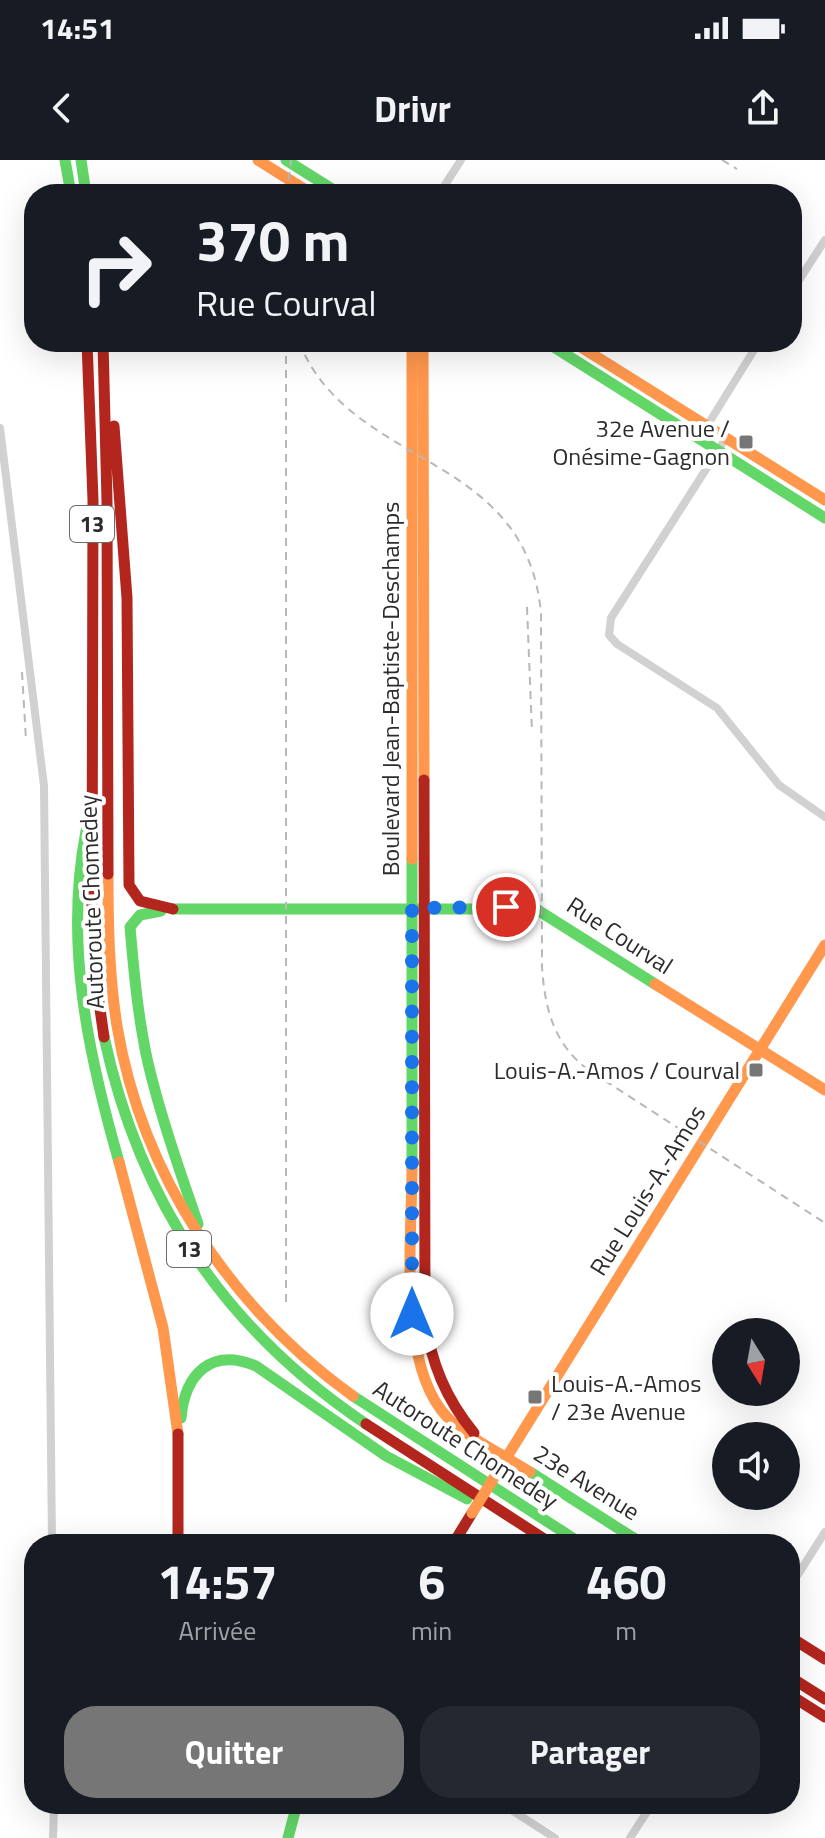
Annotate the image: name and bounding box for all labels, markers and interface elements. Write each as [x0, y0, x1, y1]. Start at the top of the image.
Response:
text: 14:51 [40, 5, 115, 51]
text: Drivr [374, 81, 451, 136]
icon: back [40, 86, 84, 130]
icon: share [741, 86, 785, 130]
text: 370 m [196, 198, 349, 283]
icon: right [64, 216, 168, 320]
text: Rue Courval [196, 275, 376, 330]
place label: 32e Avenue / Onésime-Gagnon [552, 410, 730, 474]
marker: 32e Avenue / Onésime-Gagnon [737, 433, 755, 451]
street label: Boulevard Jean-Baptiste-Deschamps [372, 502, 408, 876]
road number: 13 [70, 506, 114, 542]
street label: Autoroute Chomedey [69, 794, 113, 1010]
pin [472, 873, 540, 941]
icon: arrive [484, 885, 528, 929]
street label: Rue Courval [560, 887, 680, 983]
place label: Louis-A.-Amos / Courval [494, 1052, 740, 1088]
marker: Louis-A.-Amos / Courval [747, 1061, 765, 1079]
street label: Rue Louis-A.-Amos [580, 1098, 714, 1282]
road number: 13 [167, 1231, 211, 1267]
position arrow [370, 1272, 454, 1356]
north arrow [712, 1318, 800, 1406]
map controls [712, 1318, 800, 1510]
place label: Louis-A.-Amos / 23e Avenue [551, 1365, 701, 1429]
street label: Autoroute Chomedey [366, 1371, 566, 1518]
marker: Louis-A.-Amos / 23e Avenue [526, 1388, 544, 1406]
button: sound [712, 1422, 800, 1510]
street label: 23e Avenue [527, 1435, 647, 1529]
text: 14:57 [158, 1545, 277, 1618]
text: 6 [418, 1545, 445, 1618]
text: 460 [586, 1545, 666, 1618]
text: Arrivée [179, 1611, 256, 1650]
text: min [411, 1611, 452, 1650]
text: m [615, 1611, 637, 1650]
button: Quitter [64, 1706, 404, 1798]
button: Partager [420, 1706, 760, 1798]

